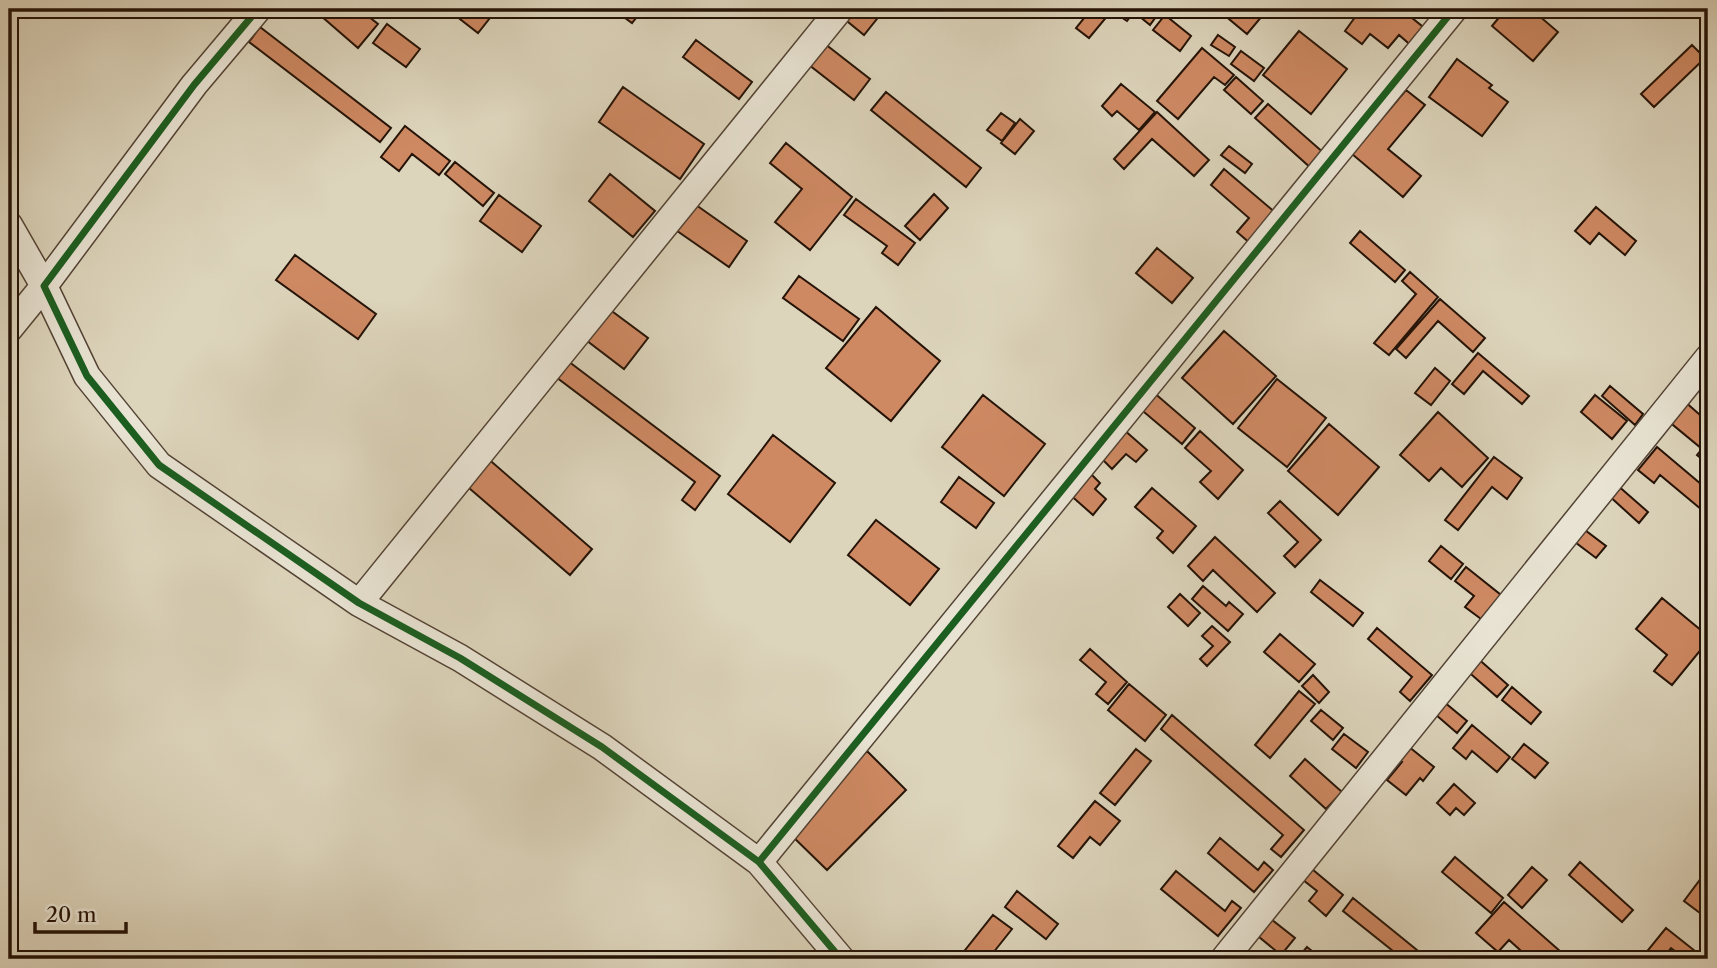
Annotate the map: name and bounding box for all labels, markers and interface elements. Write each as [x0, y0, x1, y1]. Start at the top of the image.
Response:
scale bar [35, 891, 126, 935]
text: 20 m [46, 902, 97, 927]

